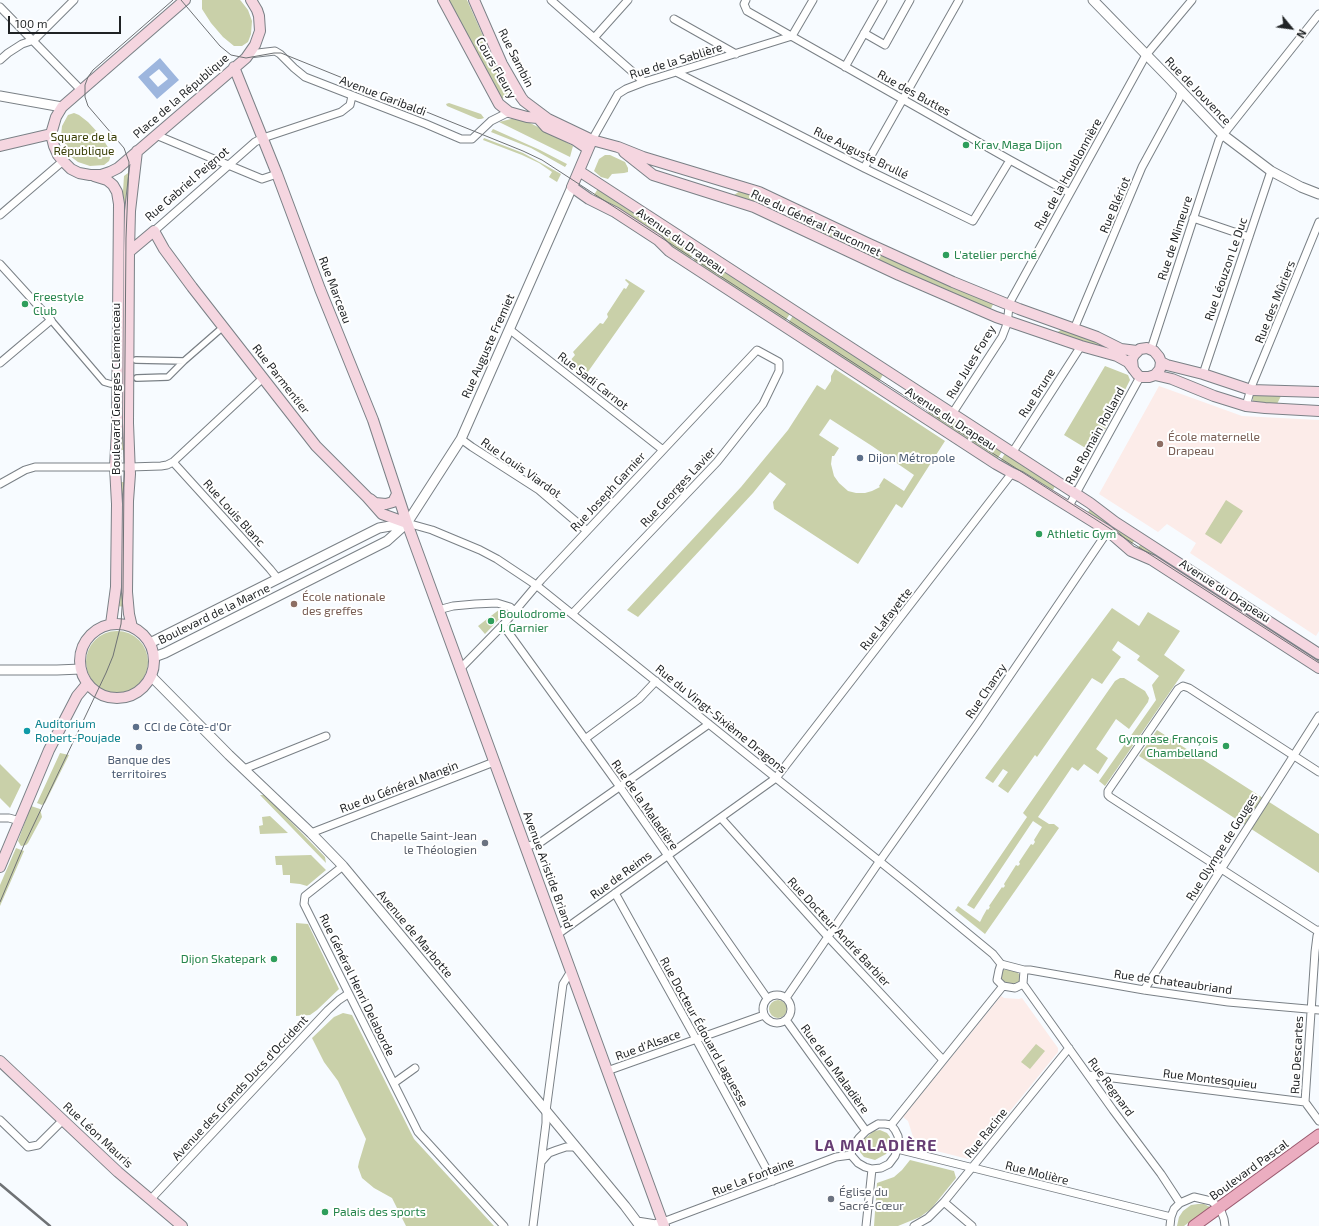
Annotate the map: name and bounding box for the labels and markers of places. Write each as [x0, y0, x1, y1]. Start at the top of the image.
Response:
place label: Krav Maga Dijon [974, 138, 1062, 152]
marker: Krav Maga Dijon [961, 140, 971, 150]
place label: L'atelier perché [954, 248, 1037, 262]
marker: L'atelier perché [941, 250, 951, 260]
place label: Freestyle Club [33, 290, 84, 318]
marker: Freestyle Club [20, 299, 30, 309]
place label: École maternelle Drapeau [1168, 430, 1260, 458]
marker: École maternelle Drapeau [1155, 439, 1165, 449]
place label: Dijon Métropole [868, 451, 955, 465]
marker: Dijon Métropole [855, 453, 865, 463]
place label: Athletic Gym [1047, 527, 1116, 541]
marker: Athletic Gym [1034, 529, 1044, 539]
place label: École nationale des greffes [302, 590, 385, 618]
marker: École nationale des greffes [289, 599, 299, 609]
place label: Boulodrome J. Garnier [499, 607, 566, 635]
marker: Boulodrome J. Garnier [486, 616, 496, 626]
place label: Auditorium Robert-Poujade [35, 717, 121, 745]
place label: CCI de Côte-d'Or [144, 720, 232, 734]
marker: CCI de Côte-d'Or [131, 722, 141, 732]
marker: Auditorium Robert-Poujade [22, 726, 32, 736]
place label: Gymnase François Chambelland [1119, 732, 1218, 760]
marker: Gymnase François Chambelland [1221, 741, 1231, 751]
marker: Banque des territoires [134, 742, 144, 752]
place label: Banque des territoires [107, 753, 171, 781]
place label: Chapelle Saint-Jean le Théologien [370, 829, 477, 857]
marker: Chapelle Saint-Jean le Théologien [480, 838, 490, 848]
place label: Dijon Skatepark [181, 952, 266, 966]
marker: Dijon Skatepark [269, 954, 279, 964]
place label: Église du Sacré-Cœur [839, 1185, 904, 1213]
marker: Église du Sacré-Cœur [826, 1194, 836, 1204]
place label: Palais des sports [333, 1205, 426, 1219]
marker: Palais des sports [320, 1207, 330, 1217]

